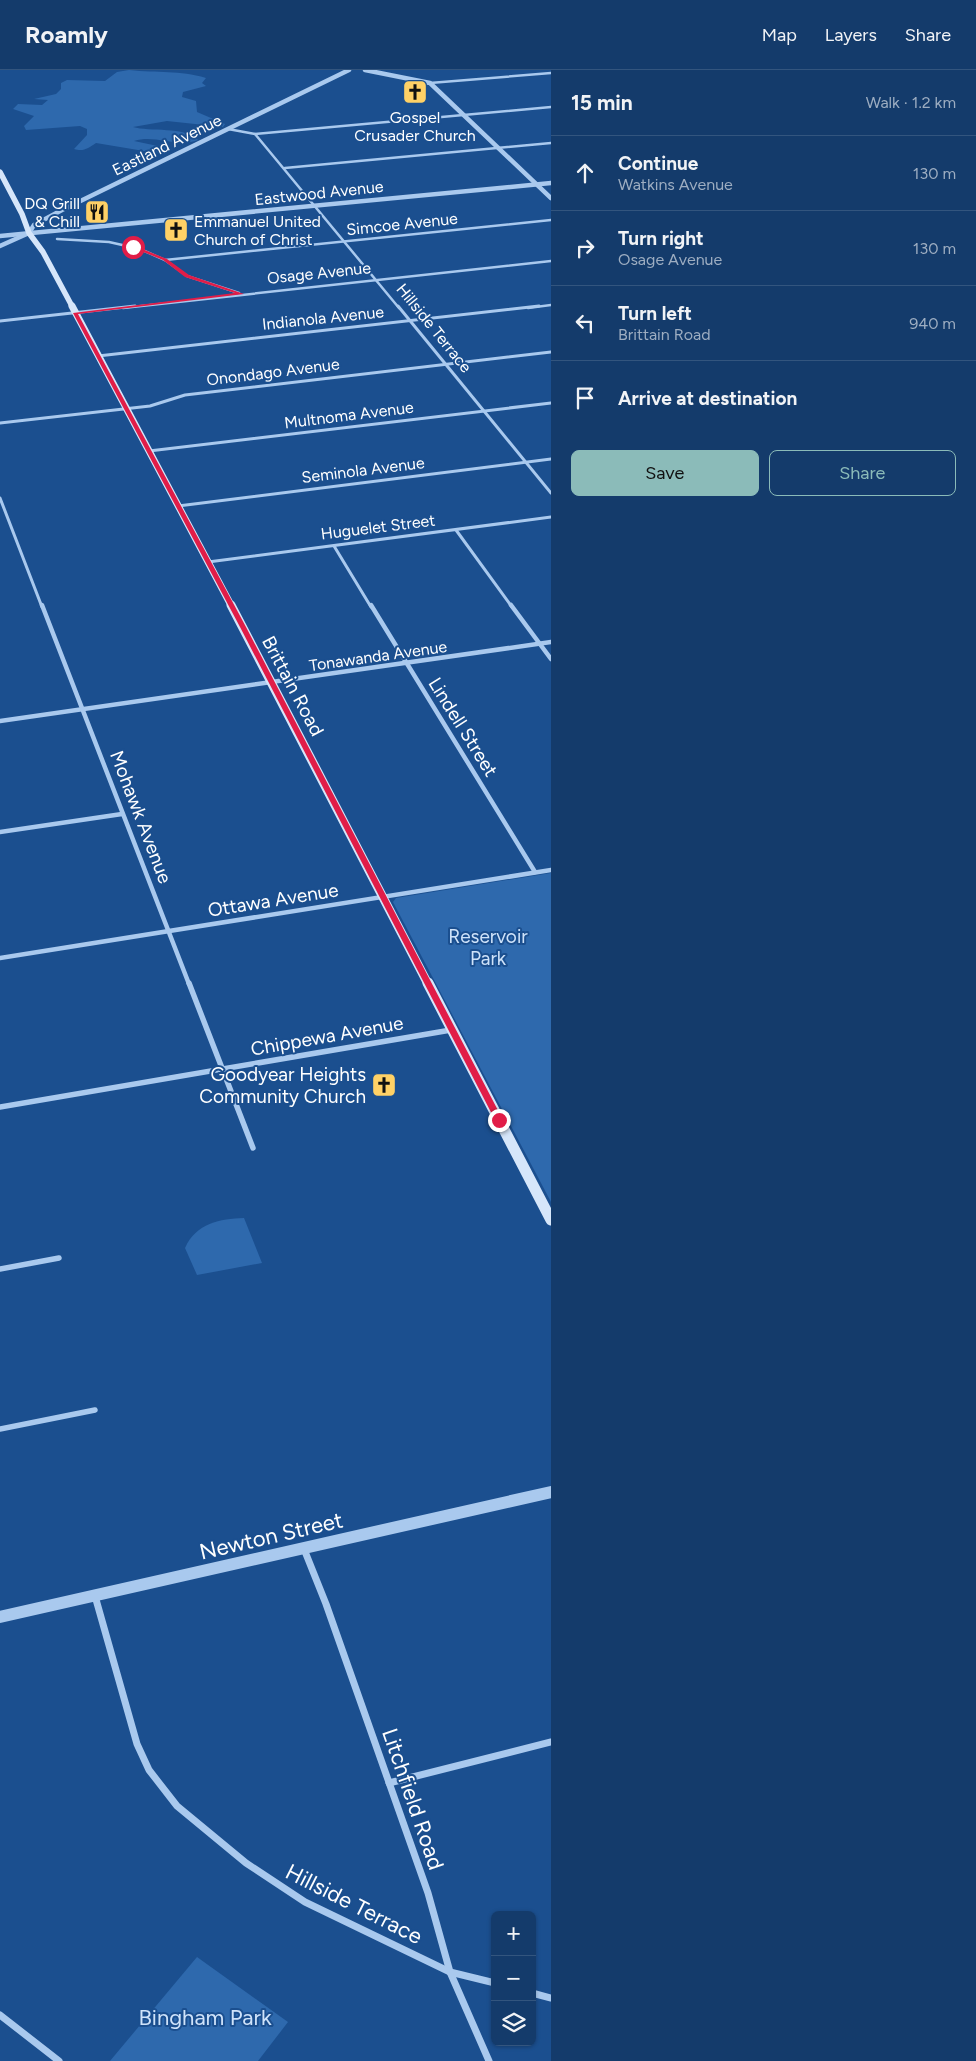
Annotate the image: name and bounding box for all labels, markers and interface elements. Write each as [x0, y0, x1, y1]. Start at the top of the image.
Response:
text: Roamly [25, 20, 108, 49]
text: Map [762, 24, 797, 46]
text: Layers [825, 24, 877, 46]
text: Share [905, 24, 951, 46]
church icon: Gospel Crusader Church [402, 79, 428, 105]
text: 15 min [571, 90, 633, 115]
text: Walk · 1.2 km [866, 93, 956, 112]
place label: Gospel Crusader Church [354, 108, 476, 145]
street label: Eastland Avenue [109, 110, 225, 180]
text: Continue [618, 152, 698, 175]
icon: ahead [571, 159, 599, 187]
text: 130 m [913, 164, 956, 183]
text: Watkins Avenue [618, 175, 733, 194]
street label: Eastwood Avenue [254, 177, 385, 209]
place label: DQ Grill & Chill [24, 194, 80, 231]
restaurant icon: DQ Grill & Chill [84, 199, 110, 225]
street label: Simcoe Avenue [345, 209, 459, 239]
place label: Emmanuel United Church of Christ [194, 212, 321, 249]
church icon: Emmanuel United Church of Christ [163, 217, 189, 243]
text: Turn right [618, 227, 704, 250]
icon: right [571, 234, 599, 262]
route start [122, 236, 145, 259]
text: 130 m [913, 239, 956, 258]
text: Osage Avenue [618, 250, 722, 269]
street label: Osage Avenue [266, 258, 372, 288]
street label: Hillside Terrace [392, 280, 476, 377]
street label: Indianola Avenue [261, 302, 385, 334]
text: Turn left [618, 302, 692, 325]
icon: left [571, 309, 599, 337]
text: 940 m [909, 314, 956, 333]
text: Brittain Road [618, 325, 711, 344]
street label: Onondago Avenue [205, 354, 341, 390]
icon: arrive [571, 384, 599, 412]
text: Arrive at destination [618, 387, 797, 410]
street label: Multnoma Avenue [283, 398, 415, 432]
button: Save [571, 450, 759, 496]
button: Share [769, 450, 956, 496]
street label: Seminola Avenue [300, 453, 426, 487]
street label: Huguelet Street [320, 511, 436, 543]
street label: Brittain Road [257, 632, 329, 740]
street label: Tonawanda Avenue [308, 637, 448, 675]
street label: Lindell Street [423, 673, 503, 781]
street label: Mohawk Avenue [105, 747, 177, 887]
street label: Ottawa Avenue [206, 878, 340, 922]
park label: Reservoir Park [448, 925, 528, 970]
street label: Chippewa Avenue [249, 1011, 405, 1061]
place label: Goodyear Heights Community Church [199, 1063, 366, 1108]
church icon: Goodyear Heights Community Church [371, 1072, 397, 1098]
route end [488, 1109, 511, 1132]
street label: Newton Street [197, 1506, 345, 1566]
street label: Litchfield Road [376, 1725, 450, 1873]
street label: Hillside Terrace [281, 1858, 427, 1950]
map controls [491, 1911, 536, 2046]
button: + [491, 1911, 536, 1956]
button: − [491, 1956, 536, 2001]
button: layers [491, 2001, 536, 2046]
park label: Bingham Park [138, 2004, 272, 2031]

